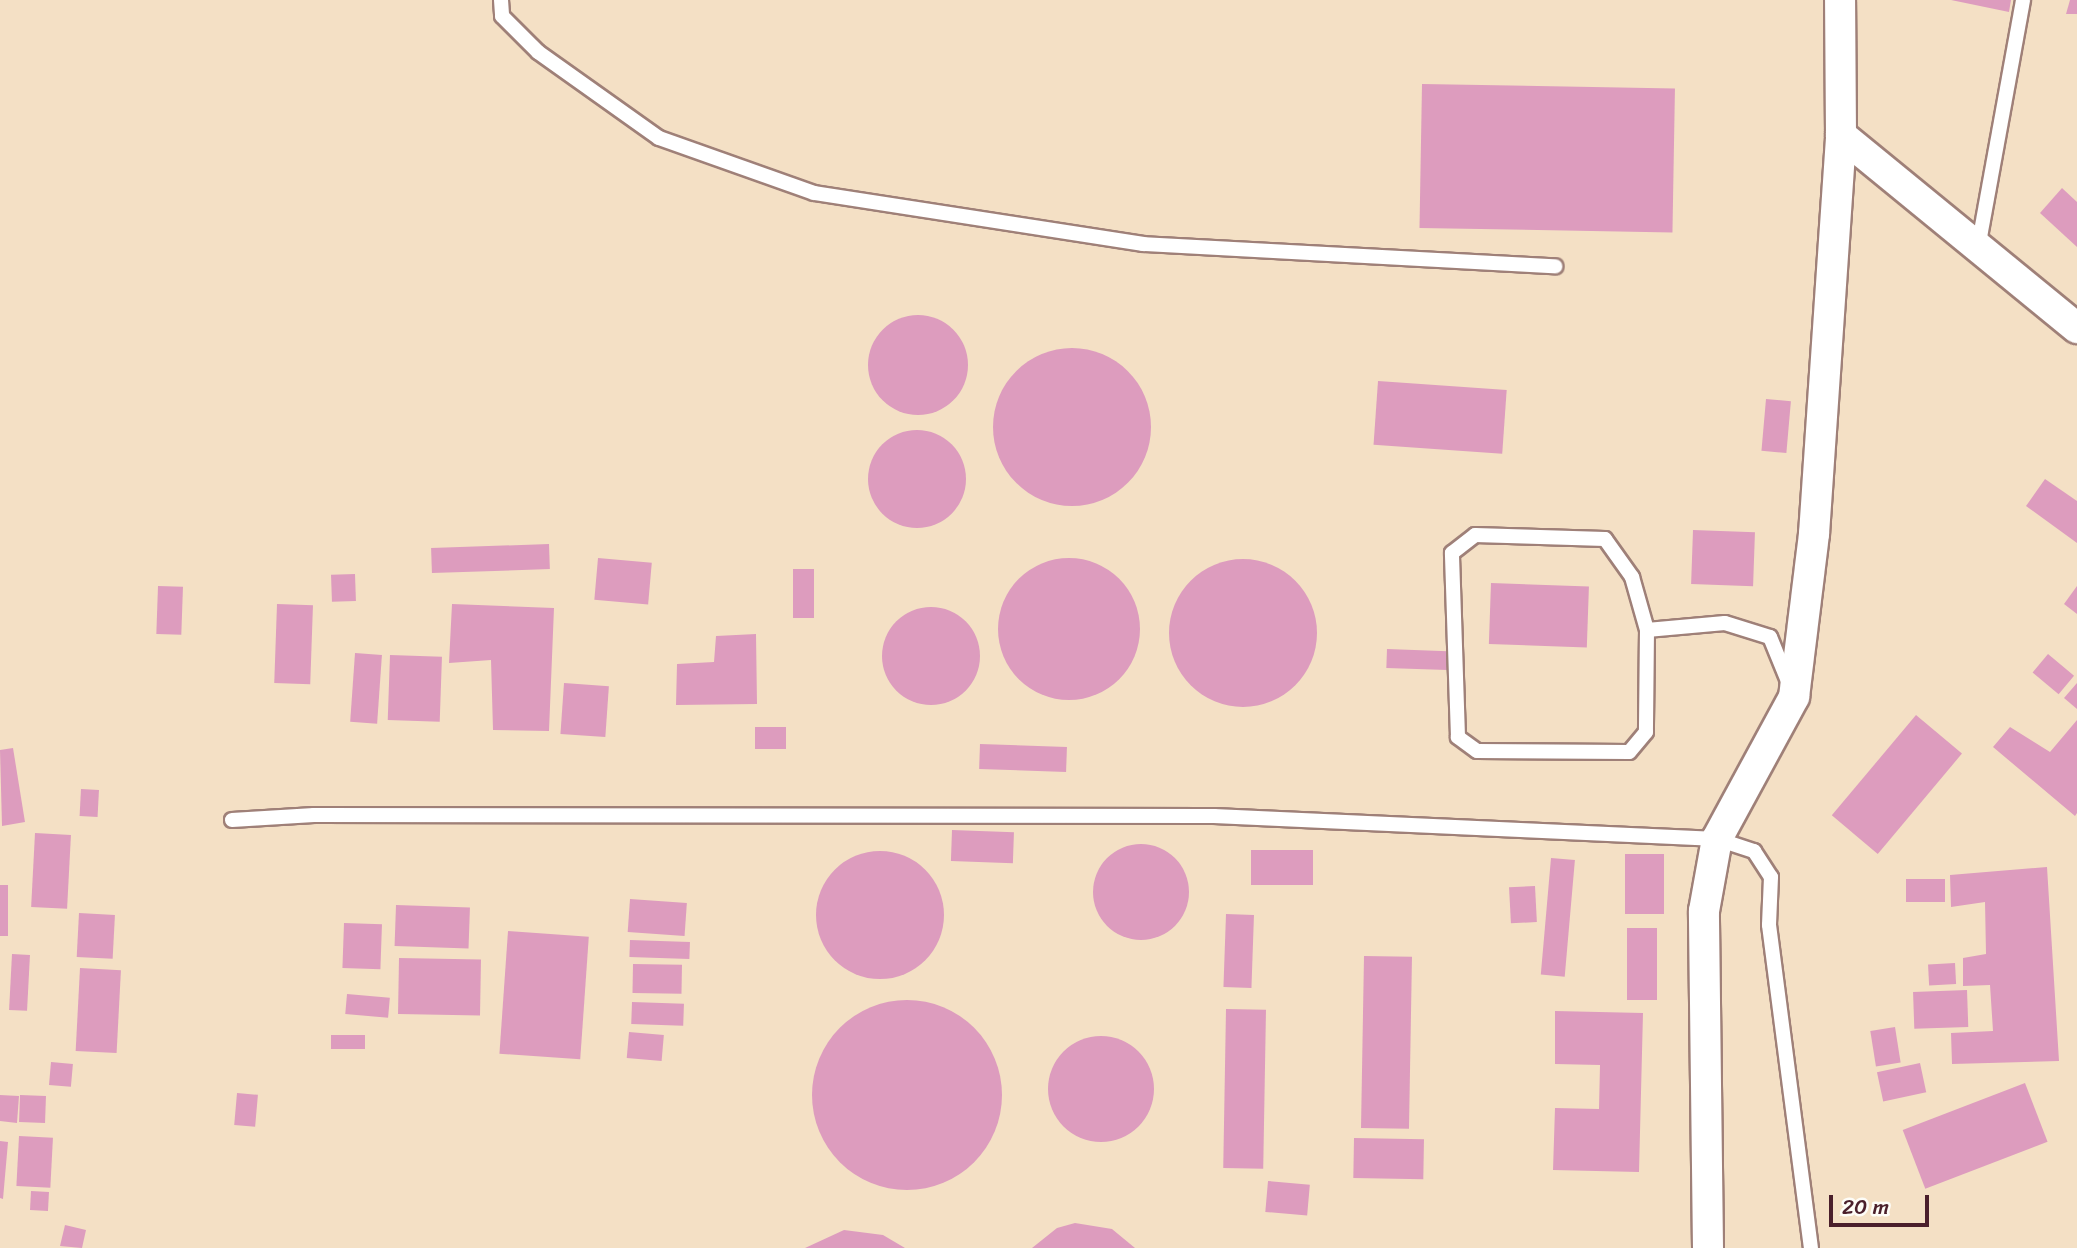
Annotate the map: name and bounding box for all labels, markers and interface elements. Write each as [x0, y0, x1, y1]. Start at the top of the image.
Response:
scale bar [1832, 1182, 1932, 1226]
text: 20 m [1842, 1188, 1889, 1226]

